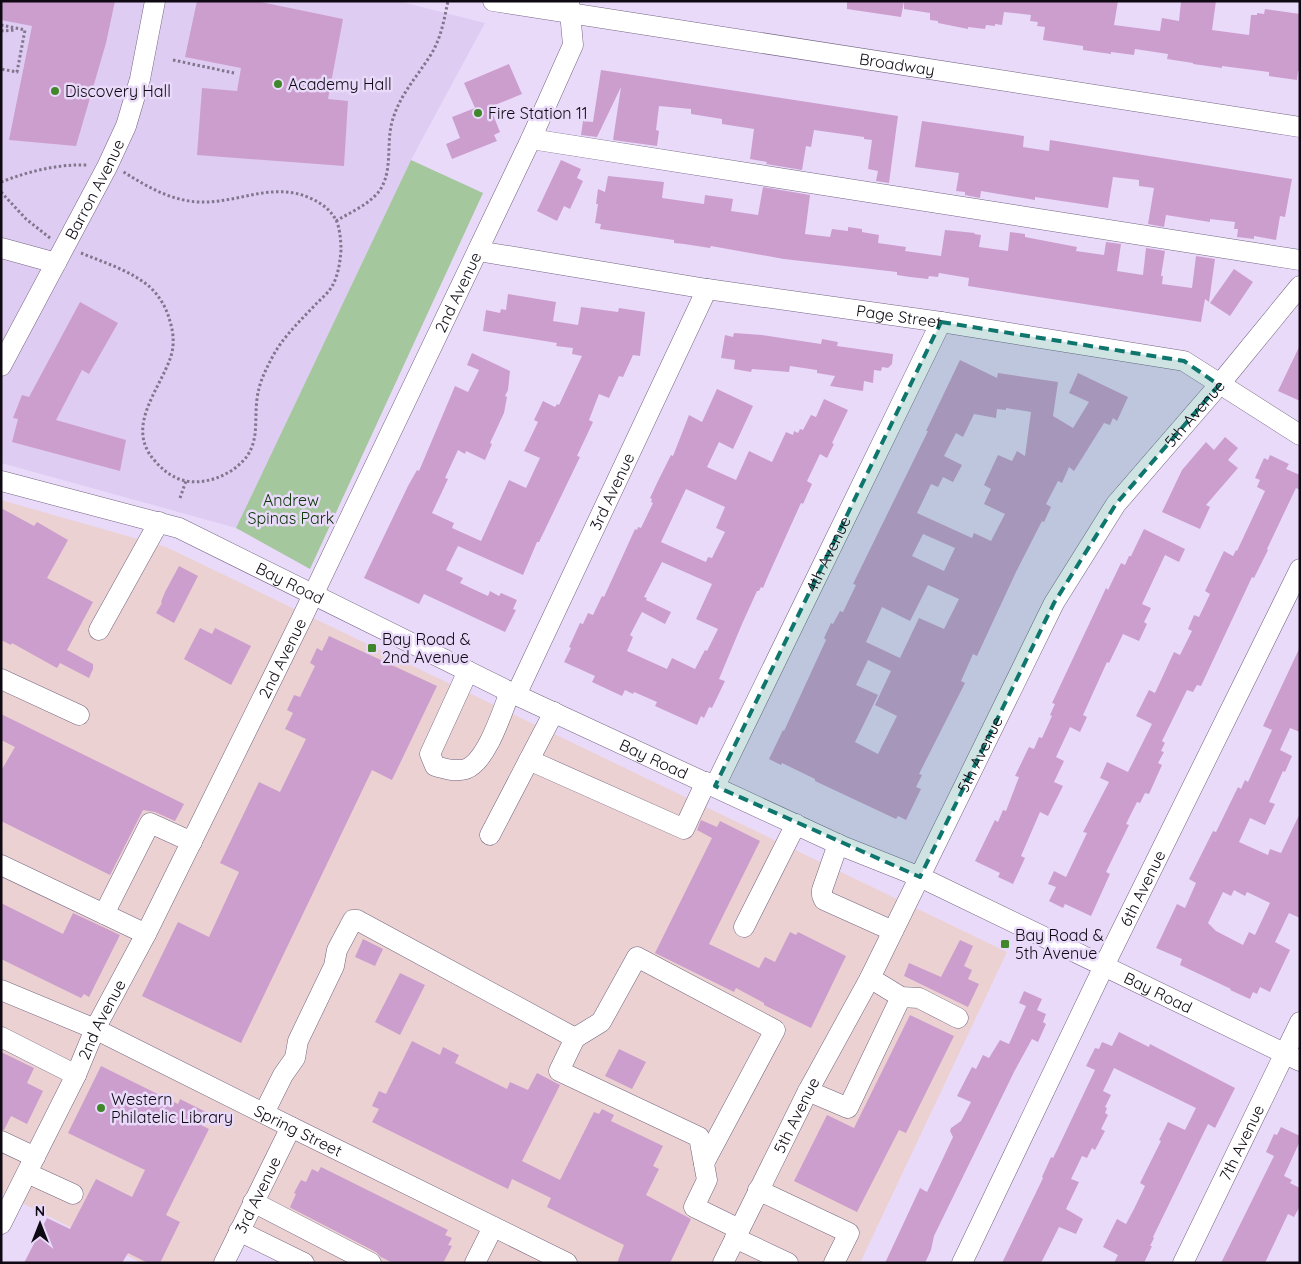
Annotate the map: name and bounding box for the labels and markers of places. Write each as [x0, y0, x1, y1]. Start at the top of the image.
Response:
place label: Academy Hall [288, 74, 392, 94]
marker: Academy Hall [272, 78, 284, 90]
place label: Discovery Hall [65, 81, 171, 101]
marker: Discovery Hall [49, 85, 61, 97]
place label: Fire Station 11 [488, 103, 588, 123]
marker: Fire Station 11 [472, 107, 484, 119]
place label: Bay Road & 2nd Avenue [382, 629, 471, 667]
marker: Bay Road & 2nd Avenue [366, 642, 378, 654]
place label: Bay Road & 5th Avenue [1015, 925, 1104, 963]
marker: Bay Road & 5th Avenue [999, 938, 1011, 950]
place label: Western Philatelic Library [111, 1089, 233, 1127]
marker: Western Philatelic Library [95, 1102, 107, 1114]

